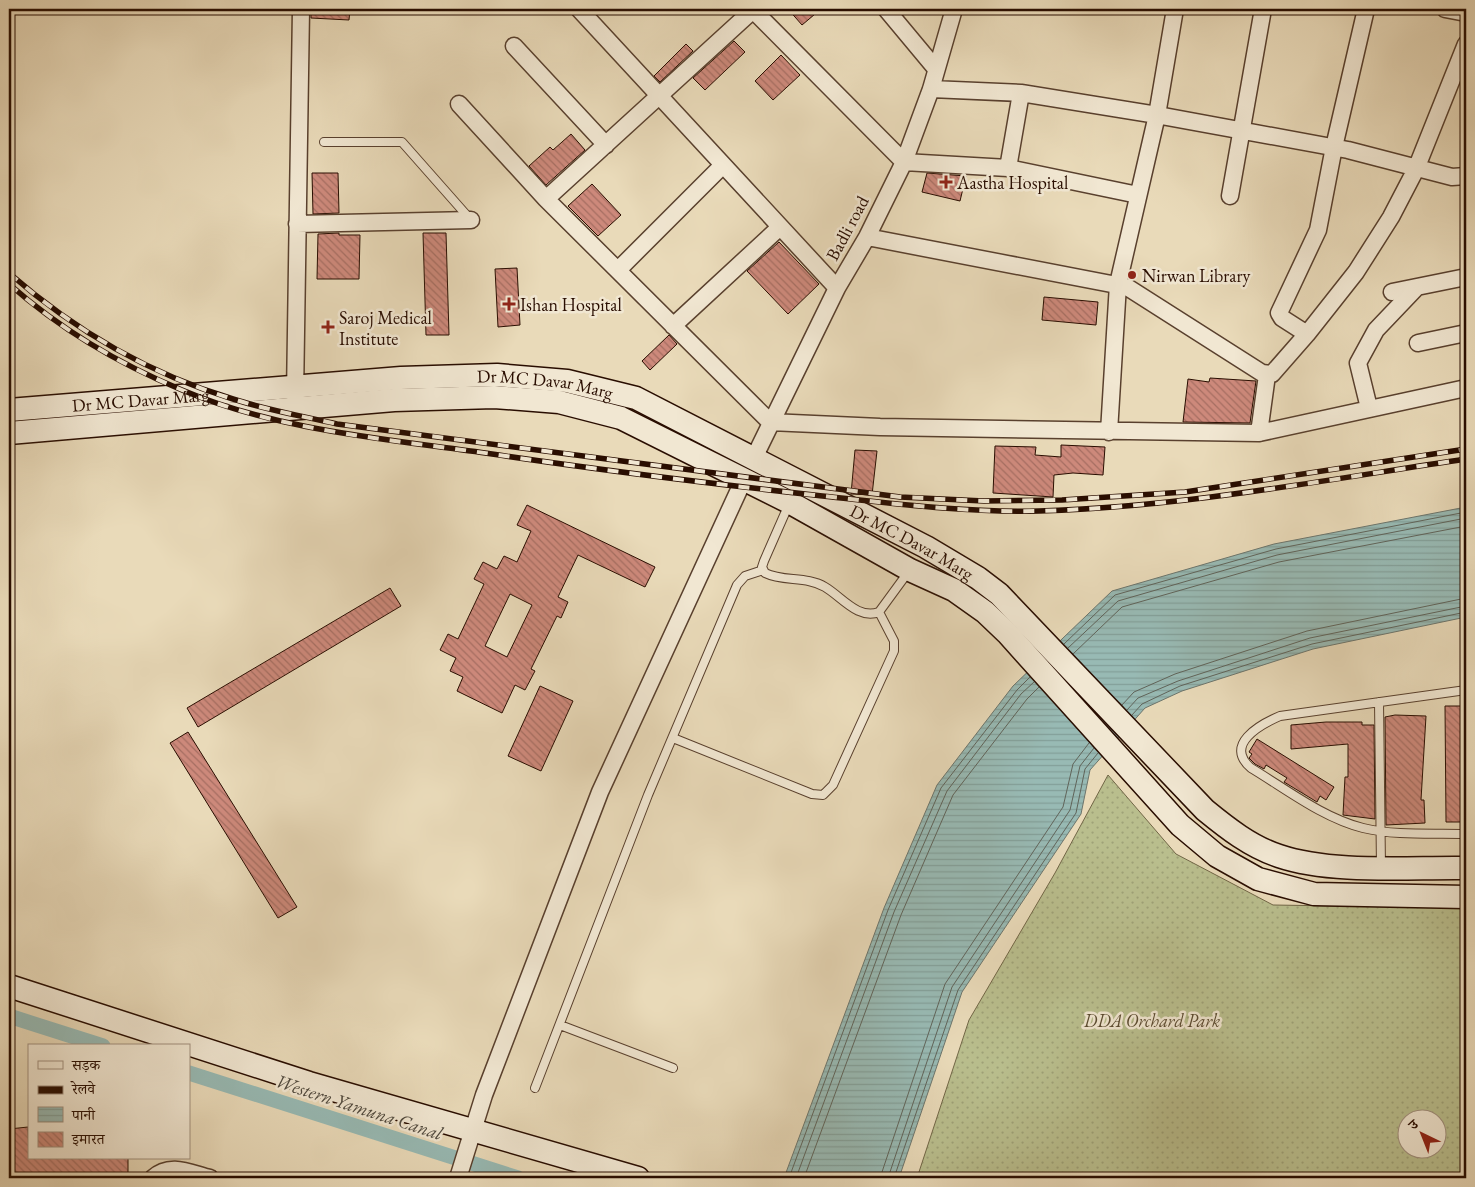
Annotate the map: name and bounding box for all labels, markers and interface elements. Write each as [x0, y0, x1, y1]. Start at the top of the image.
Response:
place label: Aastha Hospital [956, 171, 1068, 194]
marker: Aastha Hospital [939, 175, 953, 189]
street label: Badli road [820, 191, 874, 264]
place label: Nirwan Library [1142, 264, 1250, 287]
marker: Nirwan Library [1126, 269, 1138, 281]
place label: Ishan Hospital [520, 293, 622, 316]
marker: Ishan Hospital [502, 297, 516, 311]
place label: Saroj Medical Institute [339, 306, 432, 350]
marker: Saroj Medical Institute [321, 320, 335, 334]
street label: Dr MC Davar Marg [477, 363, 616, 403]
street label: Dr MC Davar Marg [71, 382, 210, 416]
street label: Dr MC Davar Marg [846, 499, 978, 585]
park label: DDA Orchard Park [1083, 1009, 1220, 1032]
legend [28, 1044, 190, 1160]
text: सड़क [71, 1055, 101, 1074]
water label: Western Yamuna Canal [272, 1068, 446, 1146]
text: रेलवे [70, 1079, 96, 1098]
text: पानी [71, 1105, 96, 1124]
north arrow [1398, 1110, 1448, 1160]
text: उ [1404, 1115, 1423, 1134]
text: इमारत [71, 1129, 106, 1148]

